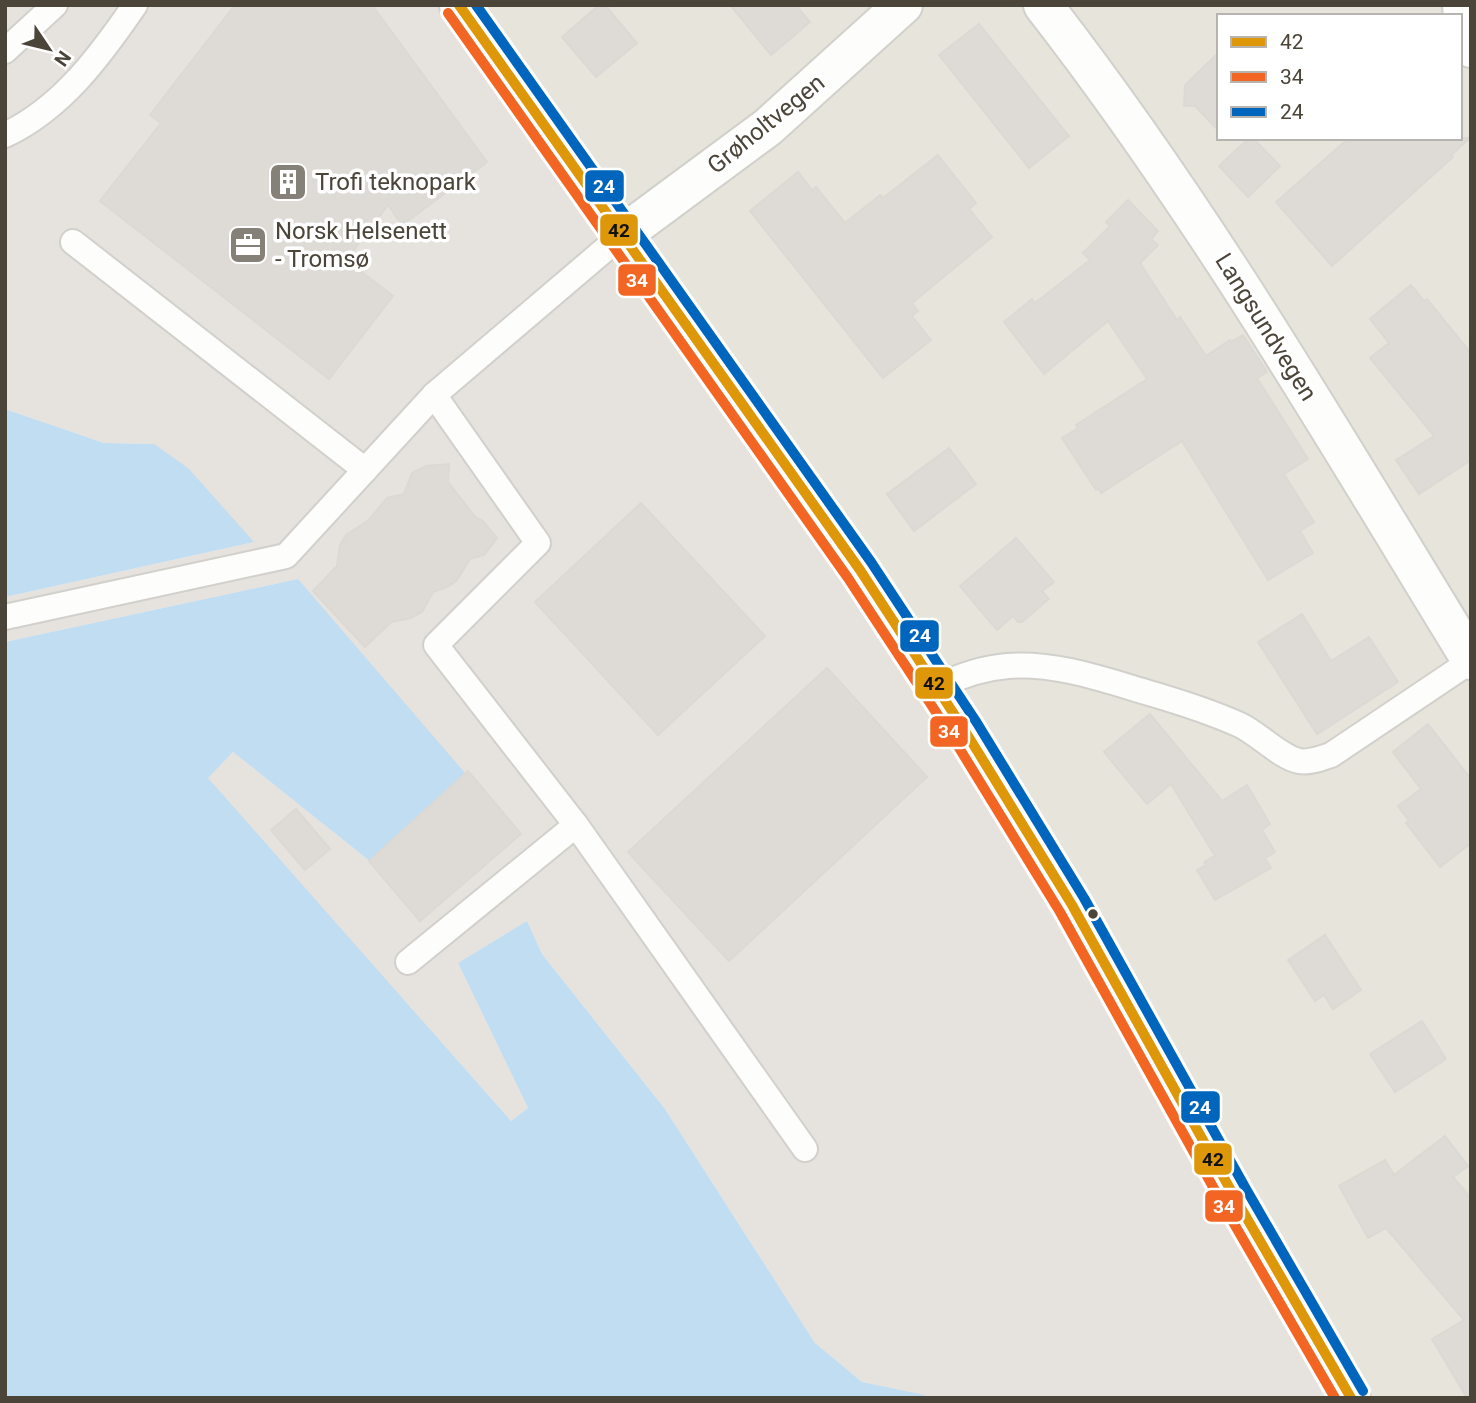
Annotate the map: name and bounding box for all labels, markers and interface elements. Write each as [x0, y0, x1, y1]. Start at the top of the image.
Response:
north arrow [14, 14, 84, 84]
legend [1217, 14, 1462, 140]
text: 42 [1280, 30, 1304, 54]
text: N [49, 46, 76, 71]
text: 34 [1280, 65, 1304, 89]
street label: Grøholtvegen [702, 68, 830, 180]
text: 24 [1280, 100, 1304, 124]
building icon: Trofi teknopark [267, 161, 309, 203]
place label: Trofi teknopark [315, 168, 477, 196]
line badge: 24 [584, 169, 625, 203]
text: 24 [593, 175, 615, 198]
line badge: 42 [599, 213, 639, 247]
place label: Norsk Helsenett - Tromsø [275, 217, 447, 273]
text: 42 [608, 219, 630, 242]
office icon: Norsk Helsenett - Tromsø [227, 224, 269, 266]
street label: Langsundvegen [1209, 248, 1323, 406]
line badge: 34 [617, 263, 657, 297]
text: 34 [626, 269, 648, 292]
line badge: 24 [899, 619, 940, 653]
text: 24 [909, 624, 931, 647]
line badge: 42 [914, 666, 954, 700]
text: 42 [923, 672, 945, 695]
line badge: 34 [929, 715, 969, 748]
text: 34 [938, 720, 960, 743]
unlabelled marker [1086, 907, 1100, 921]
line badge: 24 [1180, 1090, 1221, 1124]
text: 24 [1189, 1096, 1211, 1119]
line badge: 42 [1193, 1142, 1233, 1176]
text: 42 [1202, 1148, 1224, 1171]
line badge: 34 [1204, 1189, 1244, 1223]
text: 34 [1213, 1195, 1235, 1218]

